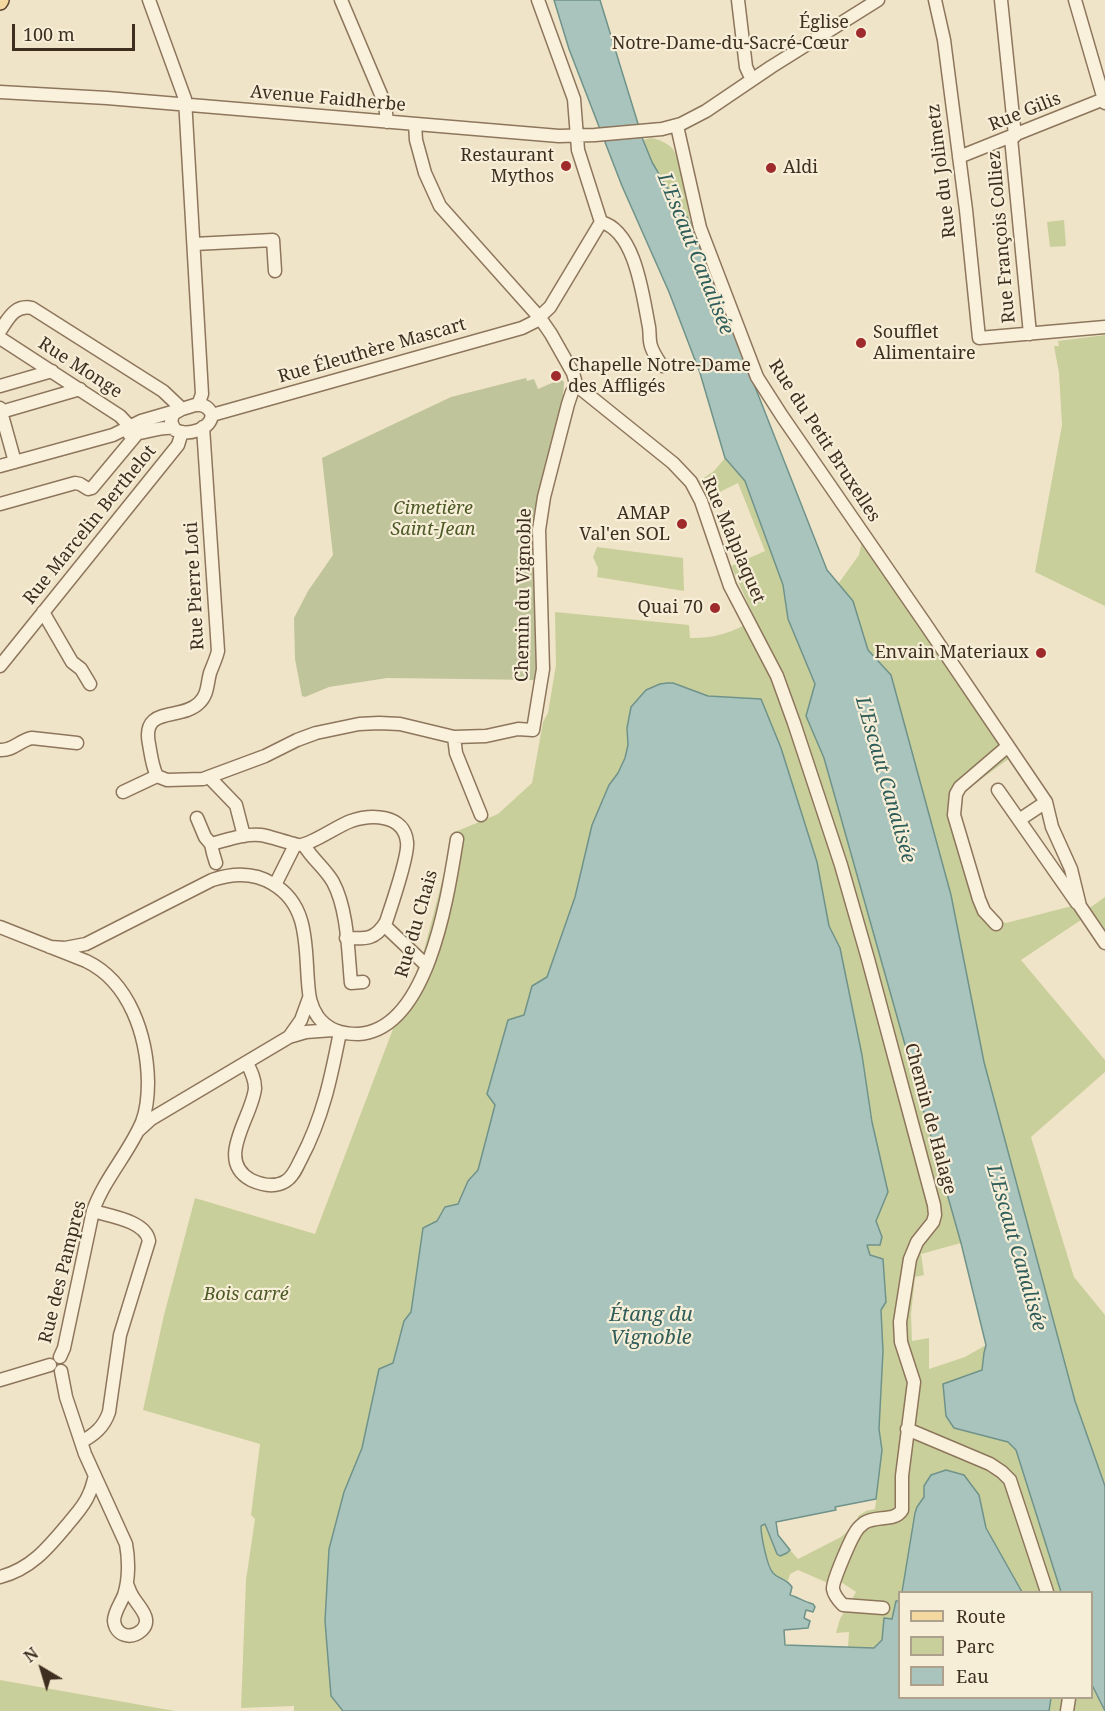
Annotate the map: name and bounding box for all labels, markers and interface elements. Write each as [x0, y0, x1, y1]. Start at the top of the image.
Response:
scale bar [15, 12, 138, 50]
place label: Église Notre-Dame-du-Sacré-Cœur [612, 12, 849, 54]
text: 100 m [23, 22, 75, 46]
marker: Église Notre-Dame-du-Sacré-Cœur [854, 26, 868, 40]
street label: Avenue Faidherbe [249, 81, 407, 117]
street label: Rue Gilis [986, 88, 1064, 136]
street label: Rue du Jolimetz [923, 103, 961, 239]
place label: Restaurant Mythos [460, 145, 554, 188]
street label: Rue François Colliez [984, 150, 1020, 324]
place label: Aldi [783, 157, 818, 179]
marker: Restaurant Mythos [559, 159, 573, 173]
marker: Aldi [764, 161, 778, 175]
water label: L'Escaut Canalisée [652, 170, 738, 338]
street label: Rue Éleuthère Mascart [276, 314, 468, 388]
place label: Soufflet Alimentaire [873, 322, 976, 364]
street label: Rue Monge [34, 333, 126, 403]
marker: Soufflet Alimentaire [854, 336, 868, 350]
place label: Chapelle Notre-Dame des Affligés [568, 355, 751, 398]
street label: Rue du Petit Bruxelles [763, 356, 885, 526]
marker: Chapelle Notre-Dame des Affligés [549, 369, 563, 383]
street label: Rue Marcelin Berthelot [19, 441, 161, 609]
street label: Rue Malplaquet [697, 473, 769, 607]
park label: Cimetière Saint-Jean [390, 498, 476, 540]
place label: AMAP Val'en SOL [579, 503, 670, 546]
street label: Chemin du Vignoble [512, 508, 536, 682]
marker: AMAP Val'en SOL [675, 517, 689, 531]
street label: Rue Pierre Loti [181, 521, 209, 651]
place label: Quai 70 [638, 597, 703, 619]
marker: Quai 70 [708, 601, 722, 615]
place label: Envain Materiaux [874, 642, 1029, 664]
marker: Envain Materiaux [1034, 646, 1048, 660]
water label: L'Escaut Canalisée [850, 694, 920, 866]
street label: Rue du Chais [391, 868, 443, 980]
street label: Chemin de Halage [899, 1041, 961, 1197]
water label: L'Escaut Canalisée [981, 1162, 1051, 1334]
street label: Rue des Pampres [35, 1198, 91, 1346]
park label: Bois carré [203, 1284, 289, 1306]
water label: Étang du Vignoble [609, 1303, 693, 1350]
legend [898, 1591, 1093, 1699]
text: Route [956, 1604, 1006, 1628]
text: Parc [956, 1634, 994, 1658]
north arrow [12, 1639, 72, 1699]
text: N [19, 1642, 43, 1667]
text: Eau [956, 1664, 989, 1688]

